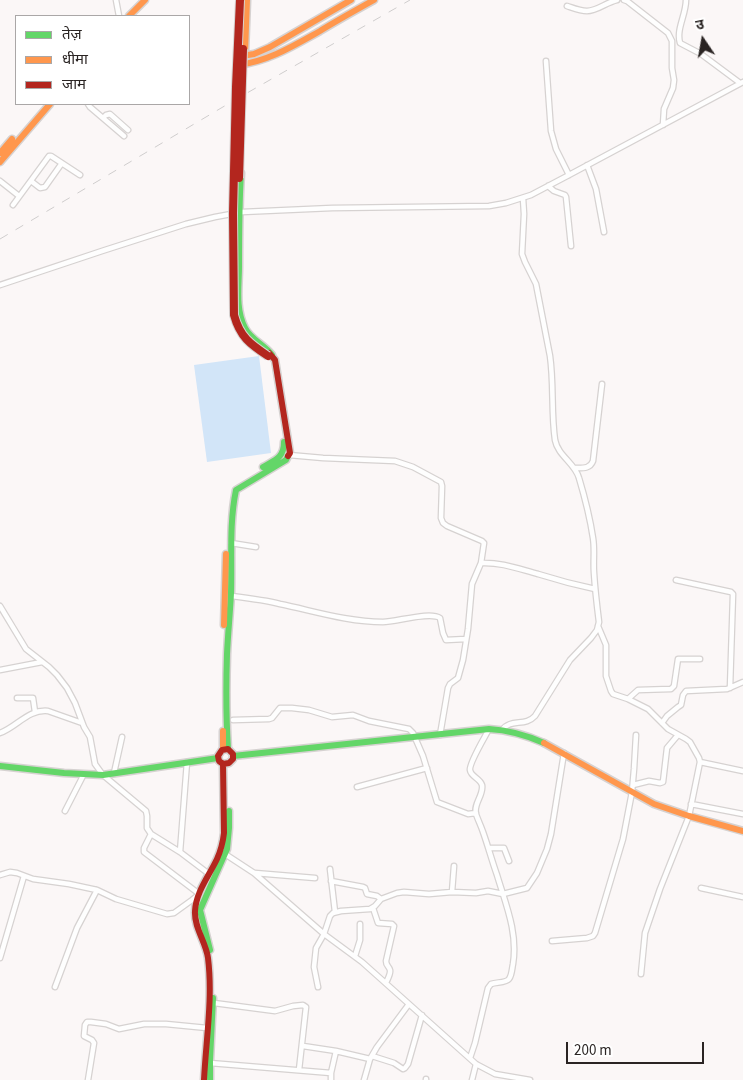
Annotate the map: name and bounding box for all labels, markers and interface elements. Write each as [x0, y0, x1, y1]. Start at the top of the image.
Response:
legend [15, 15, 190, 105]
north arrow [678, 15, 728, 65]
text: उ [694, 15, 706, 36]
text: तेज़ [62, 24, 82, 45]
text: धीमा [62, 49, 88, 70]
text: जाम [62, 74, 86, 95]
scale bar [568, 1032, 706, 1064]
text: 200 m [574, 1040, 612, 1061]

